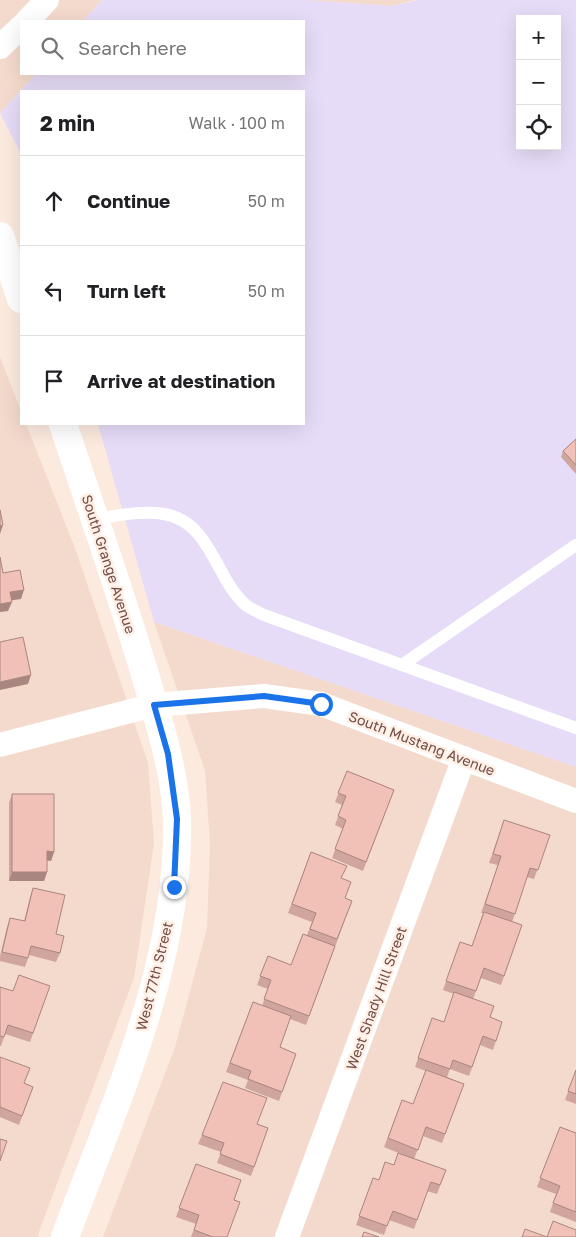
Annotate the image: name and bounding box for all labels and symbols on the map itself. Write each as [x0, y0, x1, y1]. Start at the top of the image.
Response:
street label: South Grange Avenue [79, 492, 139, 636]
route start [310, 693, 333, 716]
street label: South Mustang Avenue [347, 707, 497, 779]
route end [163, 876, 186, 899]
street label: West 77th Street [132, 920, 176, 1032]
street label: West Shady Hill Street [342, 924, 410, 1072]

